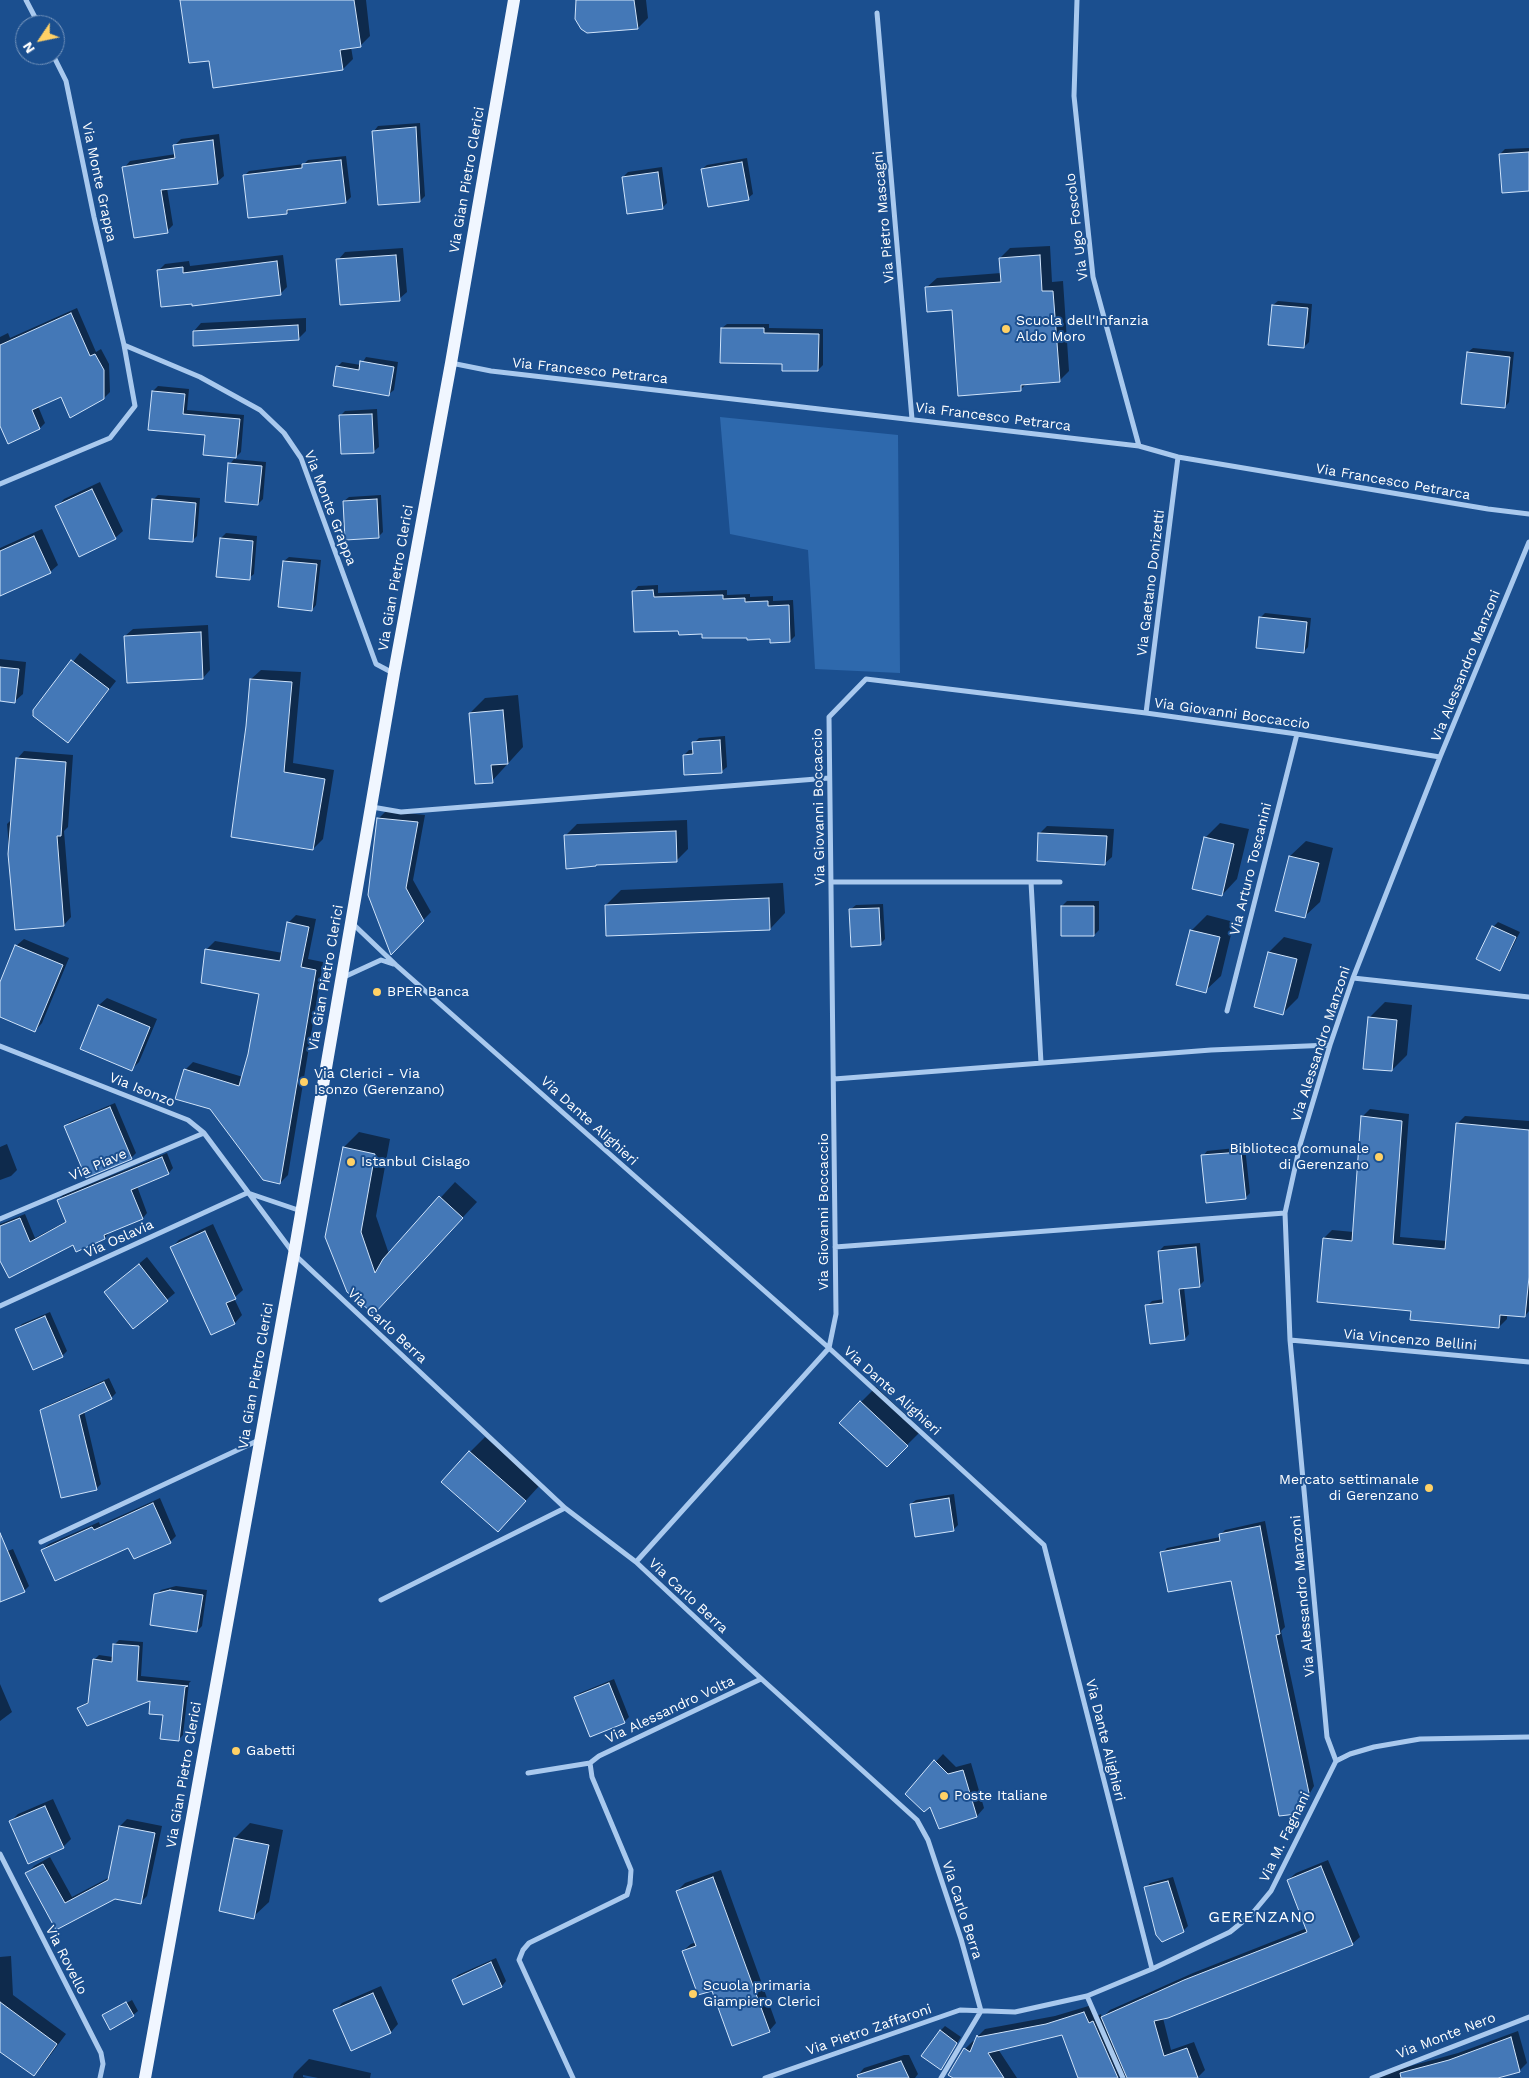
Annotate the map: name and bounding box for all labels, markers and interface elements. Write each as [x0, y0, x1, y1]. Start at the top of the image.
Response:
north arrow [15, 15, 65, 65]
text: N [19, 39, 38, 57]
street label: Via Gian Pietro Clerici [446, 105, 488, 255]
street label: Via Monte Grappa [78, 121, 120, 243]
street label: Via Pietro Mascagni [870, 150, 898, 284]
street label: Via Ugo Foscolo [1062, 172, 1092, 282]
place label: Scuola dell'Infanzia Aldo Moro [1016, 313, 1149, 346]
marker: Scuola dell'Infanzia Aldo Moro [1000, 323, 1012, 335]
street label: Via Francesco Petrarca [511, 354, 669, 388]
street label: Via Francesco Petrarca [914, 399, 1072, 435]
street label: Via Monte Grappa [300, 448, 360, 568]
street label: Via Francesco Petrarca [1314, 460, 1472, 504]
street label: Via Gian Pietro Clerici [375, 503, 417, 653]
street label: Via Gaetano Donizetti [1134, 509, 1168, 657]
street label: Via Alessandro Manzoni [1428, 588, 1504, 744]
street label: Via Giovanni Boccaccio [1153, 695, 1311, 733]
street label: Via Giovanni Boccaccio [809, 728, 829, 886]
street label: Via Arturo Toscanini [1226, 801, 1276, 937]
street label: Via Gian Pietro Clerici [305, 903, 347, 1053]
street label: Via Alessandro Manzoni [1288, 964, 1354, 1124]
place label: BPER Banca [387, 984, 469, 1000]
marker: BPER Banca [371, 986, 383, 998]
place label: Via Clerici - Via Isonzo (Gerenzano) [314, 1066, 444, 1098]
street label: Via Isonzo [107, 1069, 177, 1111]
street label: Via Dante Alighieri [537, 1073, 641, 1169]
marker: Via Clerici - Via Isonzo (Gerenzano) [298, 1076, 310, 1088]
street label: Via Giovanni Boccaccio [816, 1133, 832, 1291]
place label: Biblioteca comunale di Gerenzano [1229, 1141, 1369, 1174]
street label: Via Piave [67, 1145, 129, 1185]
marker: Biblioteca comunale di Gerenzano [1373, 1151, 1385, 1163]
place label: Istanbul Cislago [361, 1154, 470, 1170]
marker: Istanbul Cislago [345, 1156, 357, 1168]
street label: Via Oslavia [82, 1216, 156, 1262]
street label: Via Carlo Berra [344, 1285, 430, 1367]
street label: Via Gian Pietro Clerici [235, 1301, 277, 1451]
street label: Via Vincenzo Bellini [1343, 1326, 1477, 1354]
street label: Via Dante Alighieri [840, 1343, 944, 1439]
place label: Mercato settimanale di Gerenzano [1279, 1472, 1419, 1504]
marker: Mercato settimanale di Gerenzano [1423, 1482, 1435, 1494]
street label: Via Alessandro Manzoni [1288, 1514, 1318, 1678]
street label: Via Carlo Berra [645, 1555, 731, 1637]
street label: Via Alessandro Volta [603, 1673, 737, 1747]
street label: Via Dante Alighieri [1082, 1677, 1128, 1803]
street label: Via Gian Pietro Clerici [163, 1700, 205, 1850]
place label: Gabetti [246, 1743, 295, 1759]
marker: Gabetti [230, 1745, 242, 1757]
place label: Poste Italiane [954, 1788, 1048, 1804]
street label: Via M. Fagnani [1256, 1789, 1314, 1885]
marker: Poste Italiane [938, 1790, 950, 1802]
street label: Via Carlo Berra [938, 1859, 986, 1961]
district label: GERENZANO [1207, 1907, 1317, 1927]
street label: Via Rovello [41, 1923, 91, 1997]
place label: Scuola primaria Giampiero Clerici [703, 1978, 820, 2010]
marker: Scuola primaria Giampiero Clerici [687, 1988, 699, 2000]
street label: Via Pietro Zaffaroni [804, 2001, 934, 2059]
street label: Via Monte Nero [1394, 2009, 1498, 2063]

